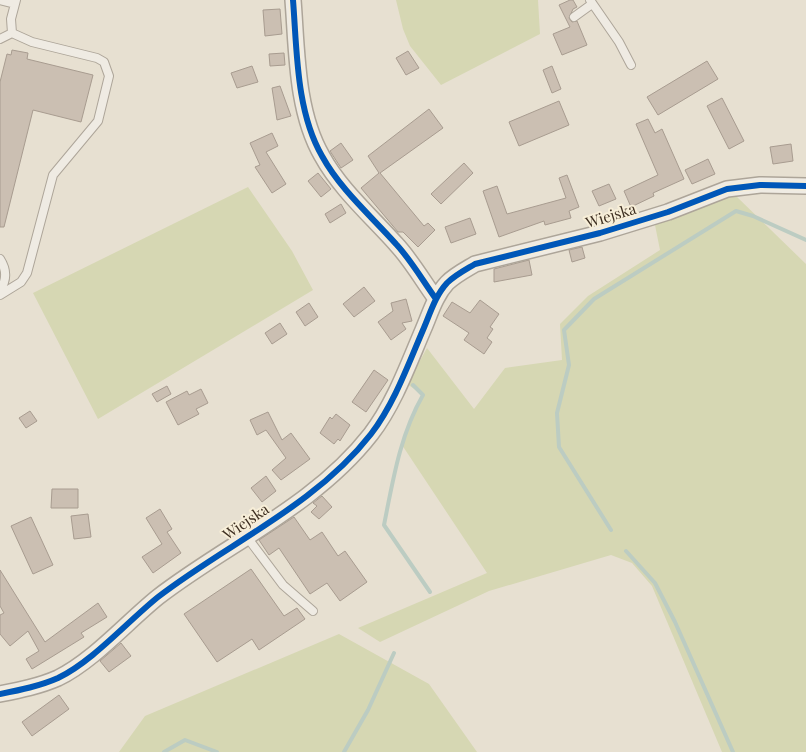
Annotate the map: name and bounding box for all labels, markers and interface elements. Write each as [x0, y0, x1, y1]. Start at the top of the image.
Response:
street label: Wiejska [582, 198, 639, 232]
street label: Wiejska [218, 498, 273, 544]

